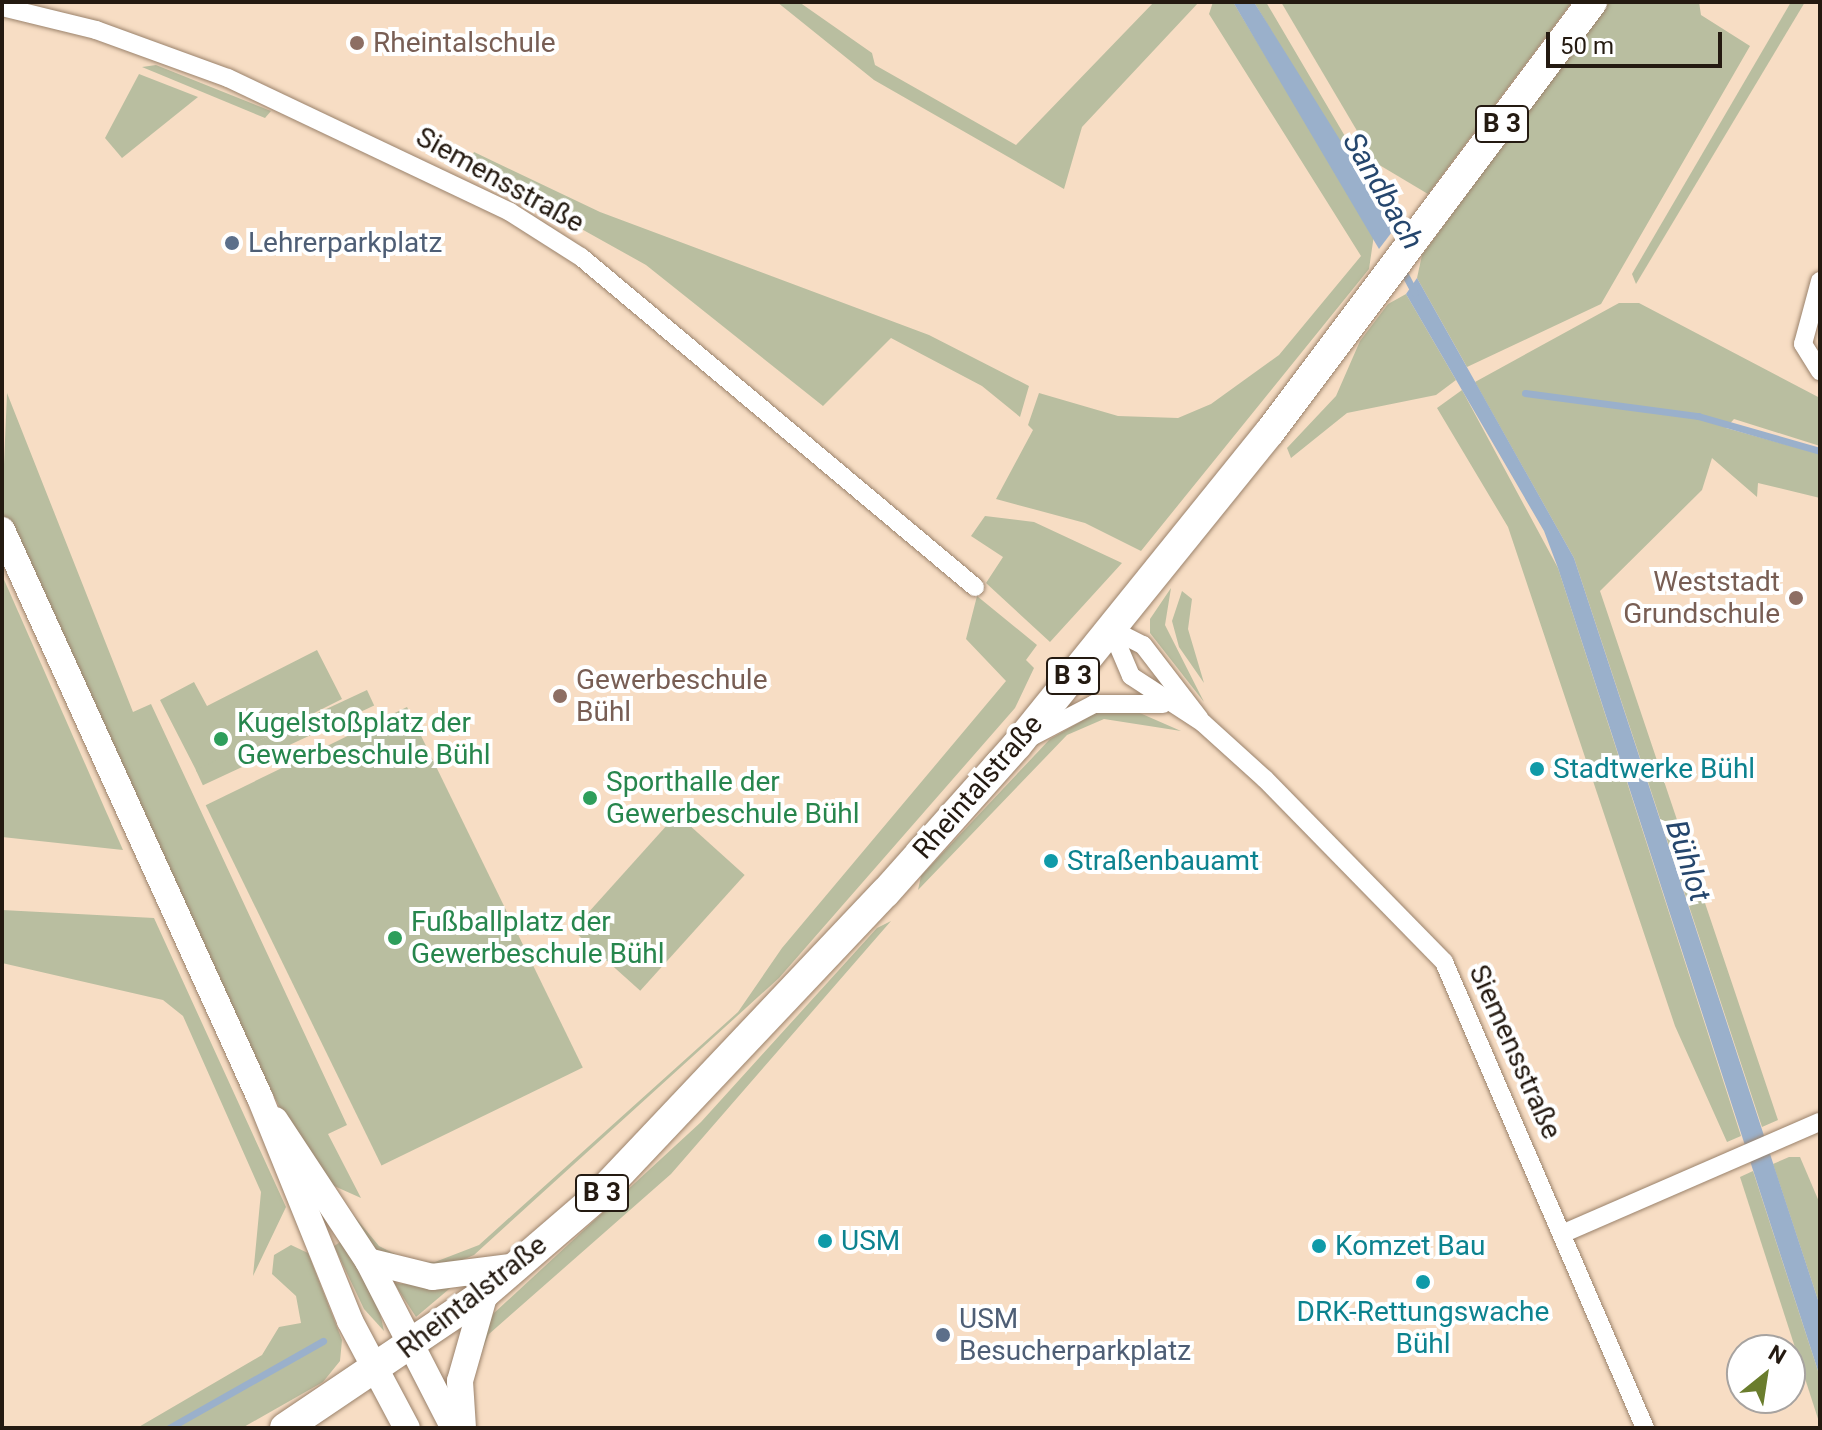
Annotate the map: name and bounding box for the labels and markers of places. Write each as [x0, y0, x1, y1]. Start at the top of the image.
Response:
place label: Rheintalschule [373, 26, 556, 60]
marker: Rheintalschule [348, 34, 366, 52]
place label: Lehrerparkplatz [248, 226, 442, 260]
marker: Lehrerparkplatz [223, 234, 241, 252]
place label: Weststadt Grundschule [1623, 565, 1780, 631]
marker: Weststadt Grundschule [1787, 589, 1805, 607]
place label: Gewerbeschule Bühl [576, 663, 767, 729]
marker: Gewerbeschule Bühl [551, 687, 569, 705]
place label: Kugelstoßplatz der Gewerbeschule Bühl [237, 706, 491, 772]
marker: Kugelstoßplatz der Gewerbeschule Bühl [212, 730, 230, 748]
place label: Stadtwerke Bühl [1553, 752, 1755, 786]
marker: Stadtwerke Bühl [1528, 760, 1546, 778]
place label: Sporthalle der Gewerbeschule Bühl [606, 765, 860, 831]
marker: Sporthalle der Gewerbeschule Bühl [581, 789, 599, 807]
place label: Straßenbauamt [1067, 844, 1259, 878]
marker: Straßenbauamt [1042, 852, 1060, 870]
place label: Fußballplatz der Gewerbeschule Bühl [411, 905, 665, 971]
marker: Fußballplatz der Gewerbeschule Bühl [386, 929, 404, 947]
place label: USM [841, 1224, 900, 1258]
place label: Komzet Bau [1335, 1229, 1485, 1263]
marker: USM [816, 1232, 834, 1250]
marker: Komzet Bau [1310, 1237, 1328, 1255]
marker: DRK-Rettungswache Bühl [1414, 1273, 1432, 1291]
place label: DRK-Rettungswache Bühl [1297, 1295, 1549, 1361]
place label: USM Besucherparkplatz [959, 1302, 1191, 1368]
marker: USM Besucherparkplatz [934, 1326, 952, 1344]

